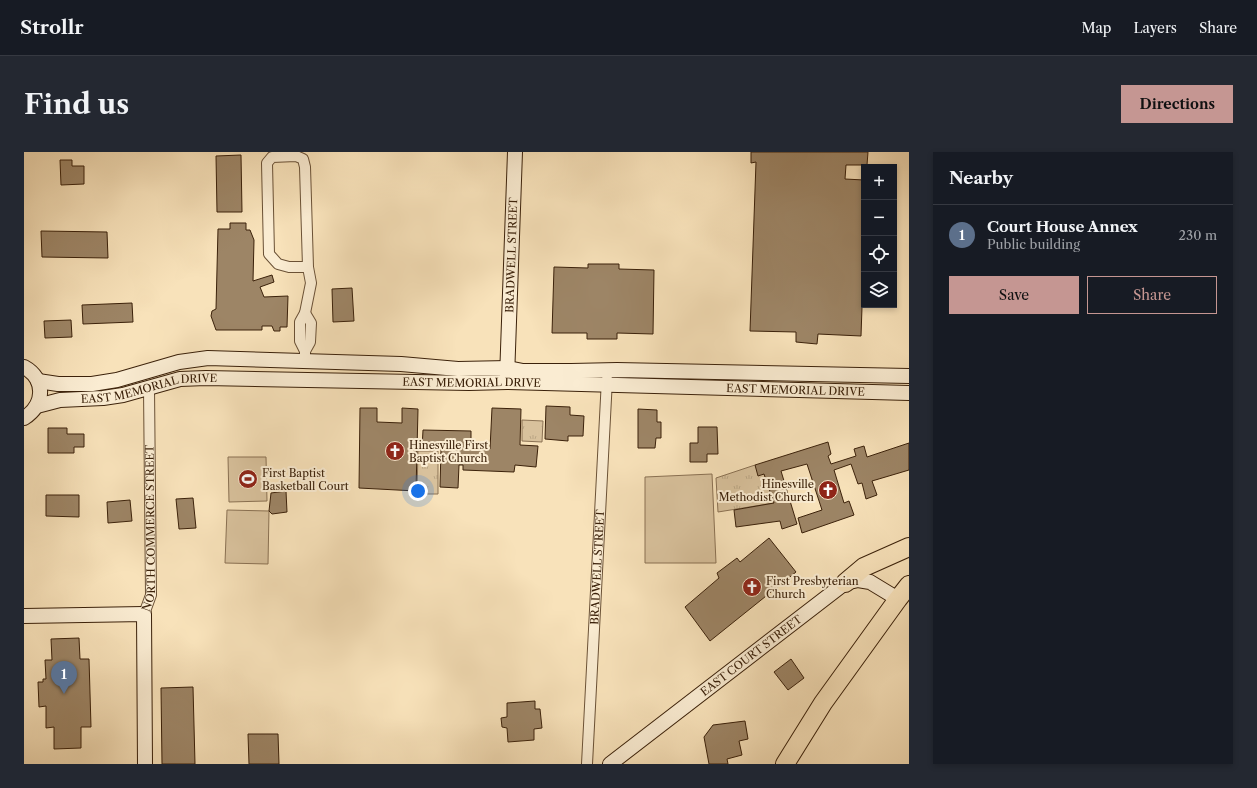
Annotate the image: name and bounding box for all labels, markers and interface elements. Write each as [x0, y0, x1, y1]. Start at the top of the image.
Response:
text: Strollr [20, 16, 84, 39]
text: Map [1081, 19, 1111, 37]
text: Layers [1133, 19, 1177, 37]
text: Share [1199, 19, 1237, 37]
button: Directions [1121, 85, 1233, 123]
text: Find us [24, 87, 129, 121]
map controls [861, 164, 897, 308]
button: + [861, 164, 897, 200]
text: Nearby [949, 168, 1013, 188]
street label: BRADWELL STREET [502, 196, 520, 313]
button: − [861, 200, 897, 236]
text: Court House Annex [987, 217, 1138, 236]
text: 1 [959, 227, 965, 243]
text: 230 m [1179, 227, 1217, 243]
button: locate [861, 236, 897, 272]
text: Public building [987, 236, 1080, 252]
button: layers [861, 272, 897, 308]
button: Save [949, 276, 1079, 314]
button: Share [1087, 276, 1217, 314]
street label: EAST MEMORIAL DRIVE [81, 371, 218, 406]
street label: EAST MEMORIAL DRIVE [402, 375, 542, 390]
street label: EAST MEMORIAL DRIVE [726, 381, 866, 399]
place label: Hinesville First Baptist Church [409, 438, 488, 465]
church icon: Hinesville First Baptist Church [384, 440, 406, 462]
street label: NORTH COMMERCE STREET [139, 444, 158, 613]
place label: First Baptist Basketball Court [262, 466, 349, 493]
sports icon: First Baptist Basketball Court [237, 468, 259, 490]
place label: Hinesville Methodist Church [719, 477, 814, 504]
church icon: Hinesville Methodist Church [817, 479, 839, 501]
your location [408, 481, 428, 501]
street label: BRADWELL STREET [587, 509, 607, 625]
place label: First Presbyterian Church [766, 574, 859, 601]
church icon: First Presbyterian Church [741, 576, 763, 598]
street label: EAST COURT STREET [697, 611, 805, 699]
pin: 1 [51, 661, 77, 694]

